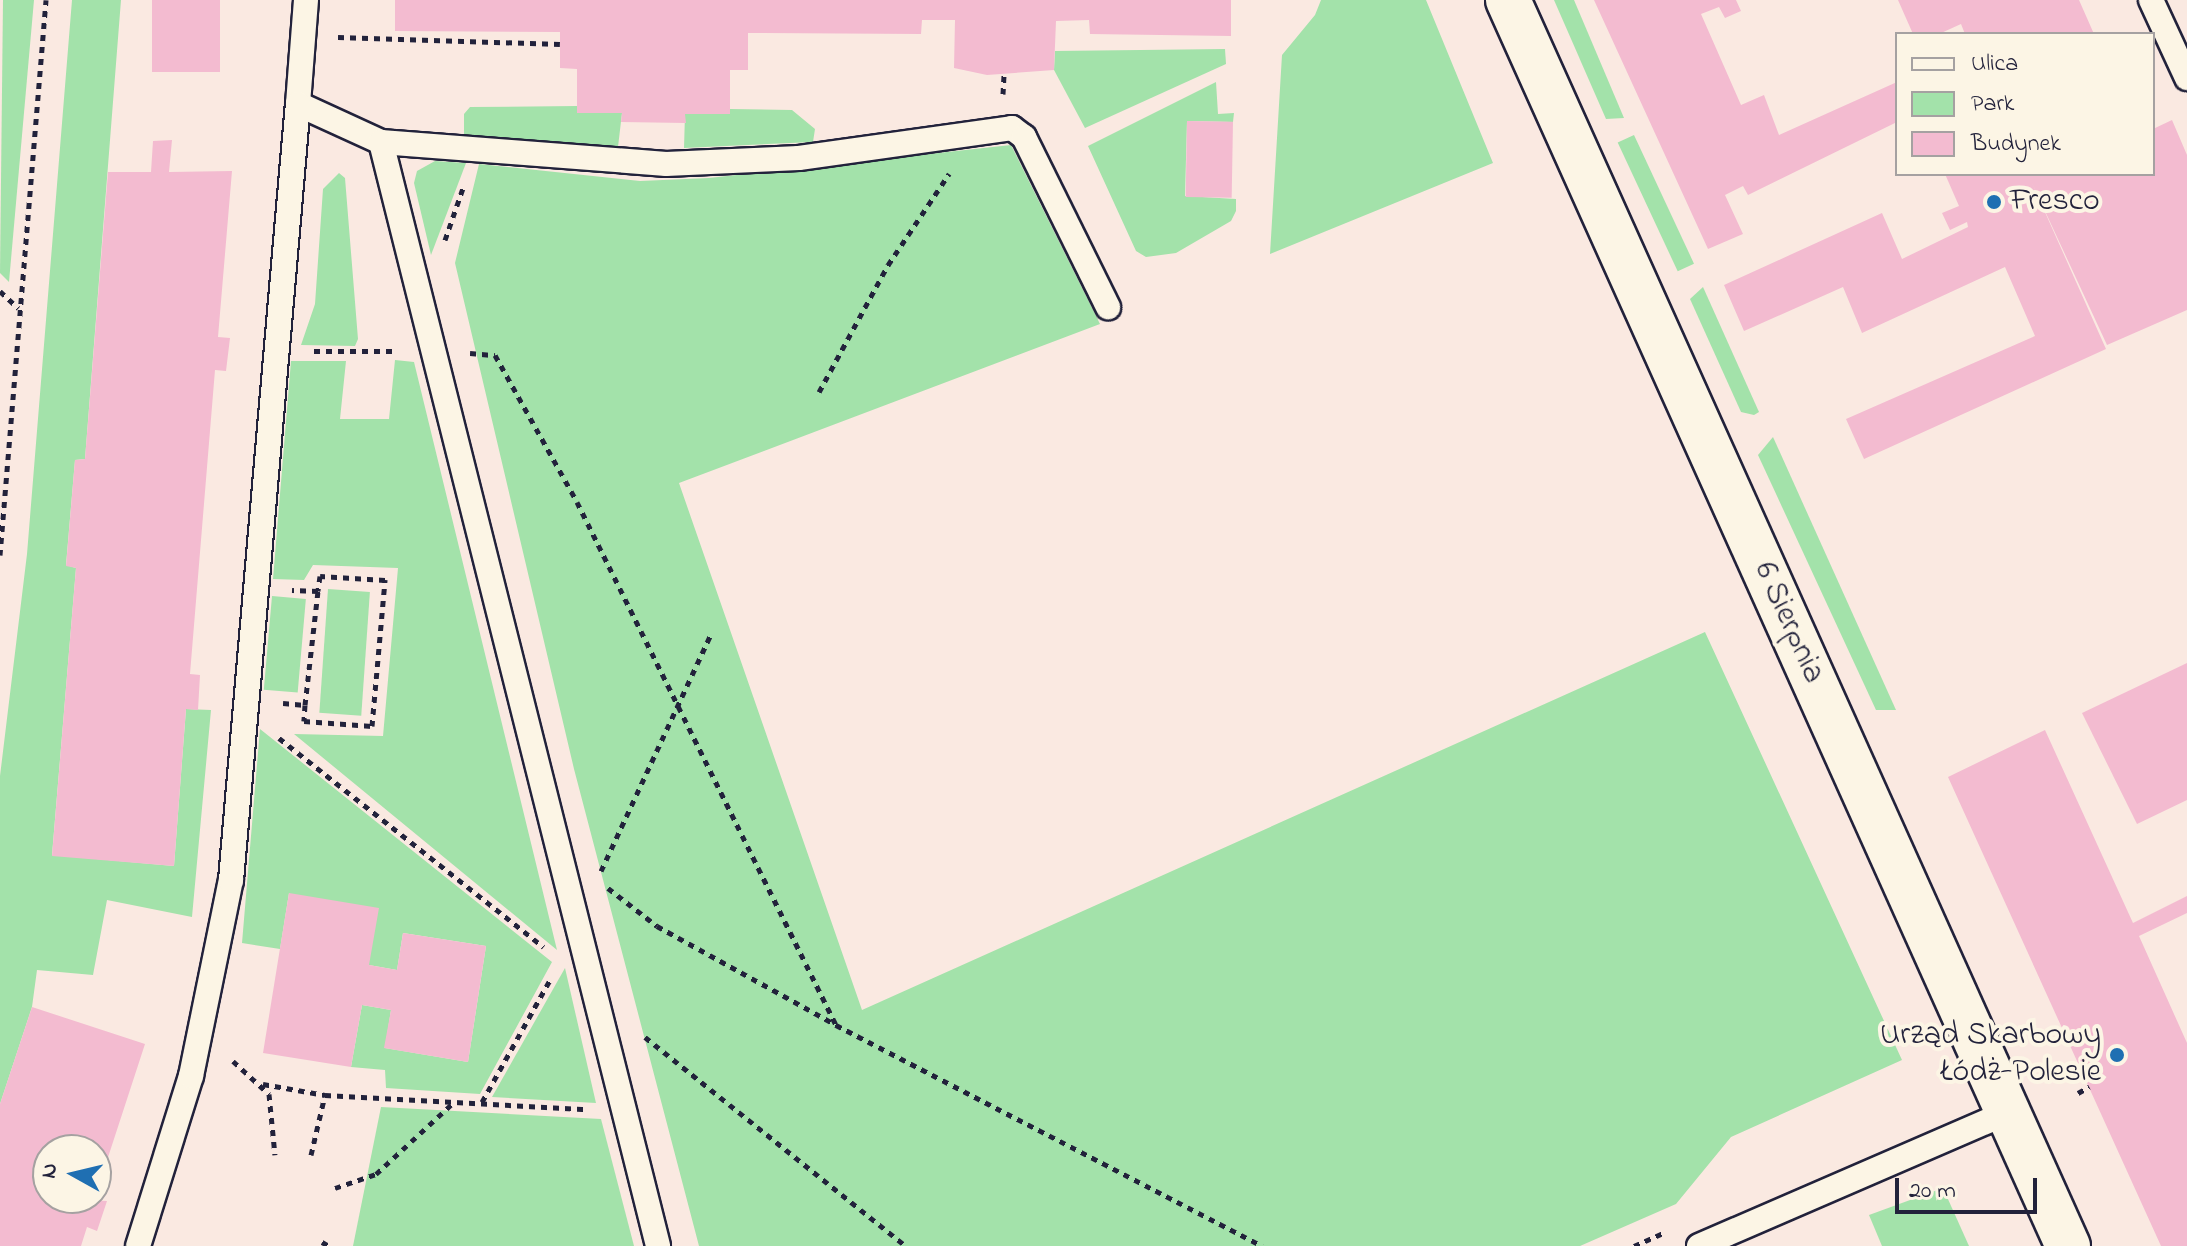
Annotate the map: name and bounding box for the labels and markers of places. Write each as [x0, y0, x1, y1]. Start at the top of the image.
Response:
place label: Fresco [2010, 183, 2100, 221]
marker: Fresco [1985, 193, 2003, 211]
place label: Urząd Skarbowy Łódż-Polesie [1880, 1018, 2101, 1093]
marker: Urząd Skarbowy Łódż-Polesie [2108, 1046, 2126, 1064]

